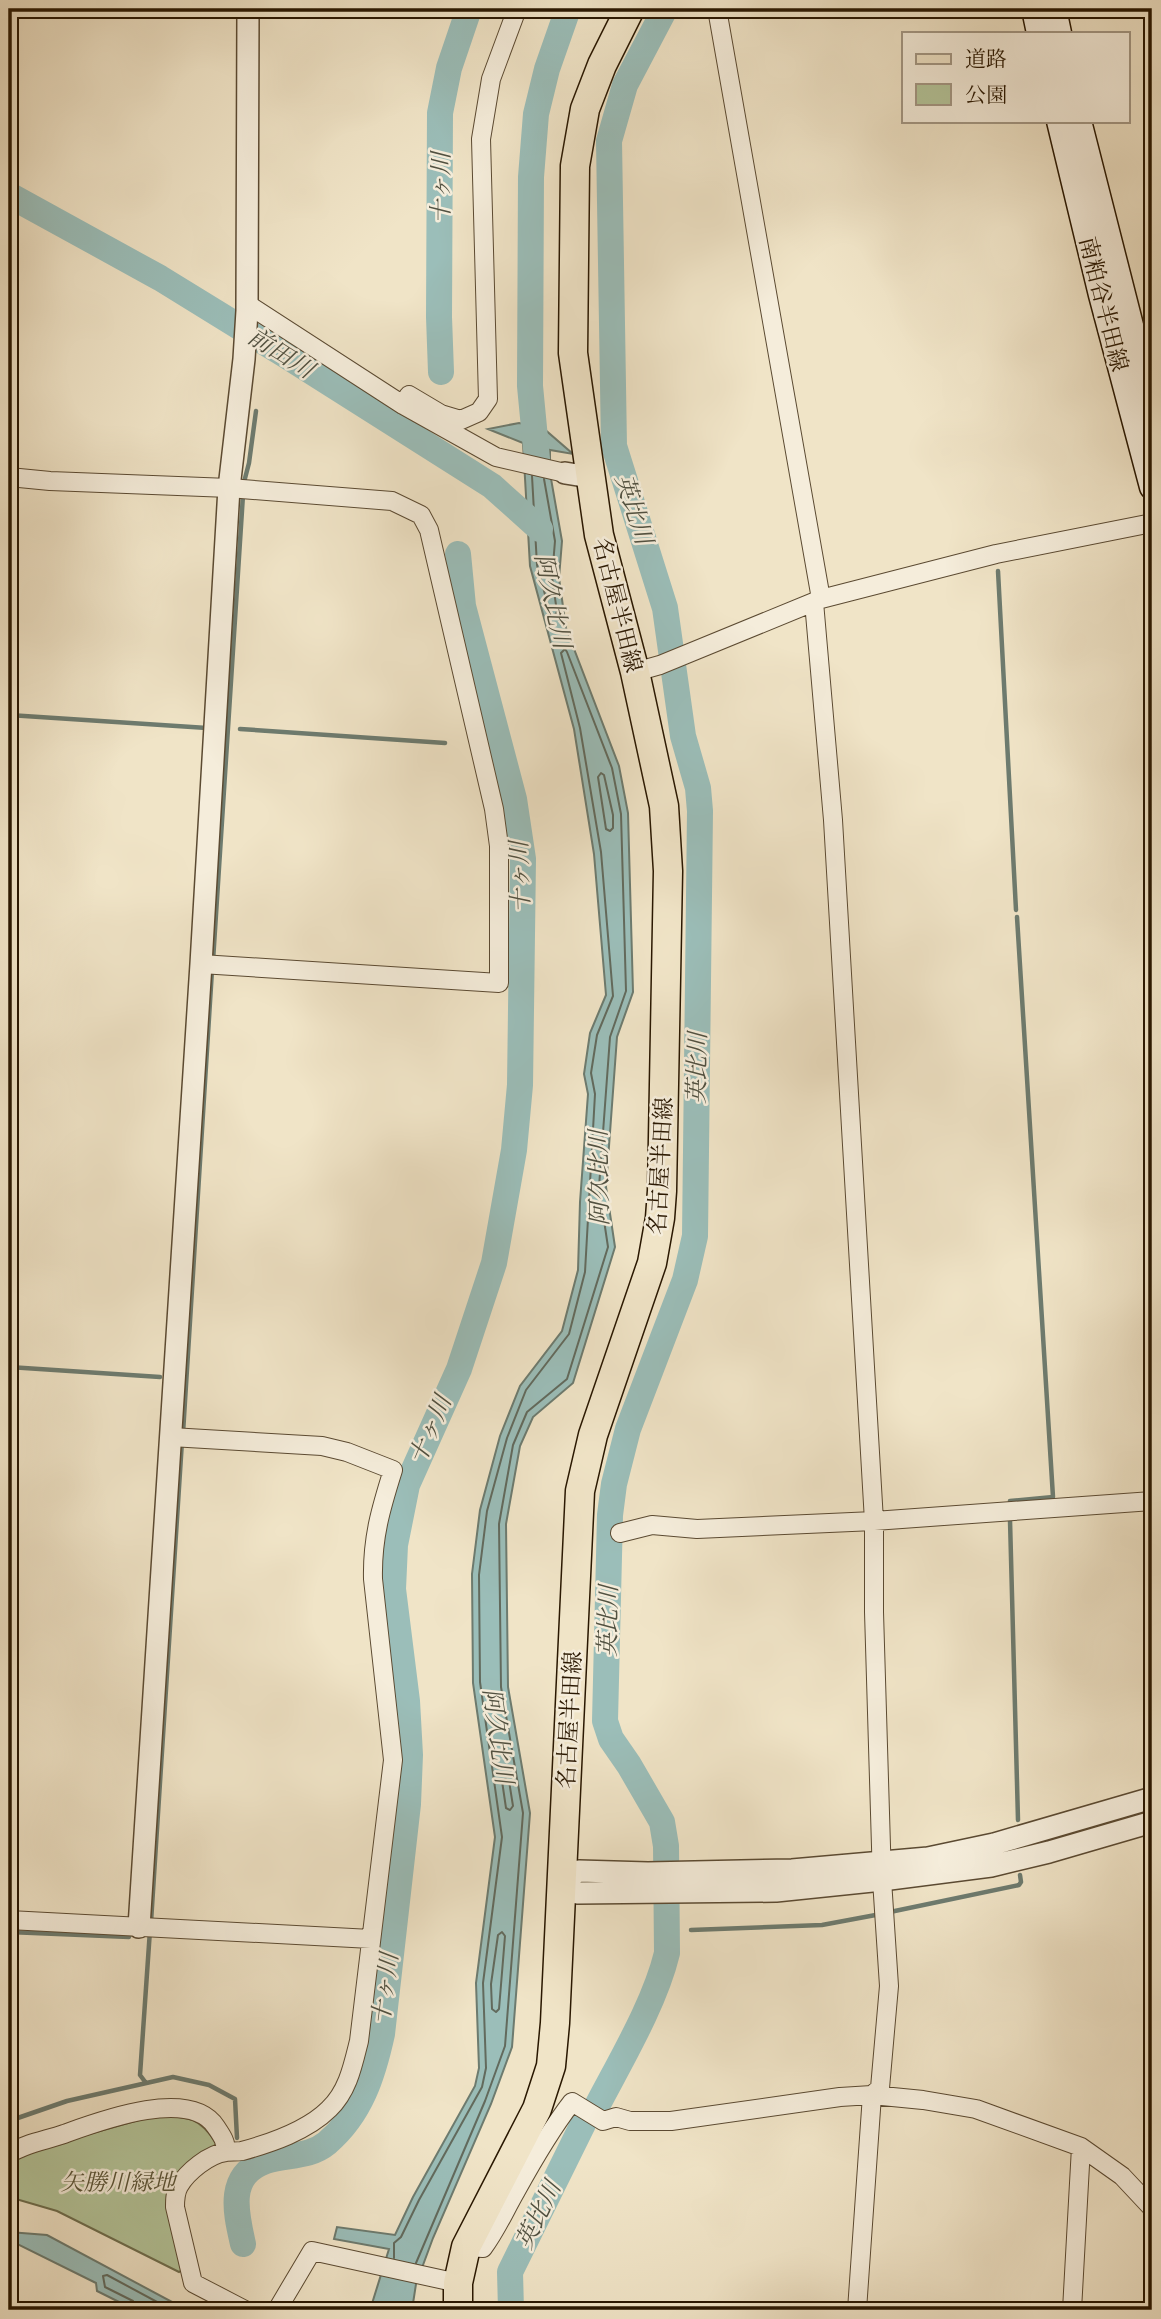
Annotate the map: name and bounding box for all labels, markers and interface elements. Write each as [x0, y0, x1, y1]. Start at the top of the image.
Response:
legend [902, 32, 1130, 122]
text: 道路 [965, 47, 1007, 71]
text: 公園 [965, 83, 1007, 107]
water label: 十ヶ川 [427, 149, 455, 224]
street label: 南粕谷半田線 [1074, 234, 1133, 374]
water label: 前田川 [243, 322, 321, 386]
water label: 英比川 [610, 470, 659, 550]
street label: 名古屋半田線 [588, 535, 647, 675]
water label: 阿久比川 [529, 551, 577, 654]
water label: 十ヶ川 [505, 838, 535, 913]
water label: 英比川 [682, 1029, 712, 1104]
street label: 名古屋半田線 [643, 1096, 678, 1236]
water label: 阿久比川 [584, 1127, 614, 1226]
water label: 十ヶ川 [403, 1389, 458, 1469]
water label: 英比川 [593, 1582, 623, 1657]
street label: 名古屋半田線 [552, 1650, 587, 1790]
water label: 阿久比川 [477, 1687, 519, 1788]
water label: 十ヶ川 [367, 1949, 404, 2026]
park label: 矢勝川緑地 [61, 2169, 179, 2196]
water label: 英比川 [510, 2174, 568, 2253]

